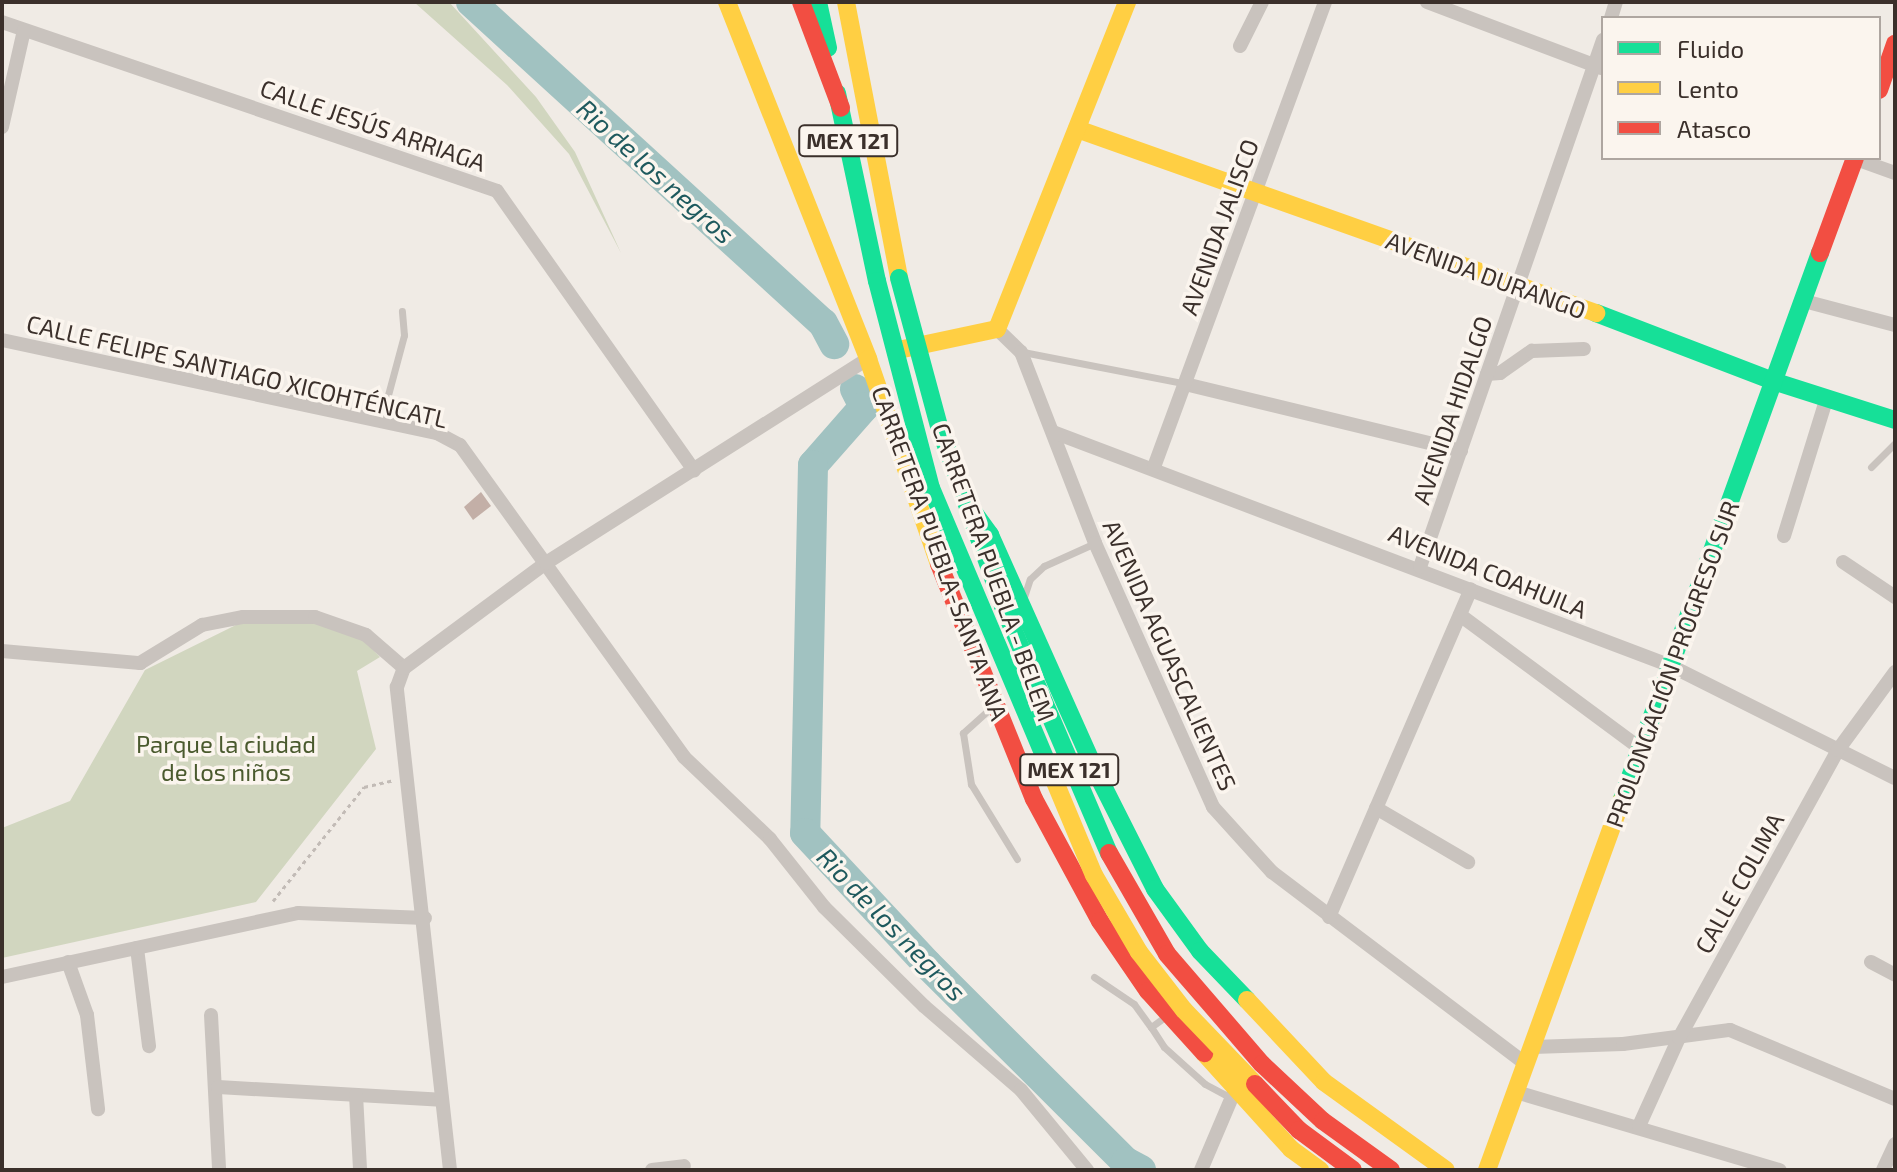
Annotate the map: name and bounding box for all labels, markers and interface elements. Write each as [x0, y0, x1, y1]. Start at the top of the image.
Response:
legend [1601, 16, 1881, 160]
text: Fluido [1677, 34, 1744, 63]
street label: CALLE JESÚS ARRIAGA [256, 73, 490, 177]
text: Lento [1677, 74, 1739, 103]
water label: Rio de los negros [571, 92, 741, 250]
text: Atasco [1677, 114, 1751, 143]
road number: MEX 121 [798, 123, 898, 159]
street label: AVENIDA JALISCO [1174, 135, 1264, 319]
street label: AVENIDA DURANGO [1382, 225, 1590, 325]
street label: CALLE FELIPE SANTIAGO XICOHTÉNCATL [24, 308, 450, 434]
street label: AVENIDA HIDALGO [1406, 312, 1498, 508]
street label: CARRETERA PUEBLA-SANTA ANA [866, 381, 1014, 725]
street label: CARRETERA PUEBLA - BELEM [926, 418, 1062, 726]
street label: PROLONGACIÓN PROGRESO SUR [1599, 497, 1745, 831]
street label: AVENIDA AGUASCALIENTES [1097, 515, 1243, 795]
street label: AVENIDA COAHUILA [1385, 518, 1591, 624]
park label: Parque la ciudad de los niños [136, 730, 316, 786]
road number: MEX 121 [1019, 752, 1119, 788]
street label: CALLE COLIMA [1689, 808, 1789, 958]
water label: Rio de los negros [811, 841, 973, 1007]

